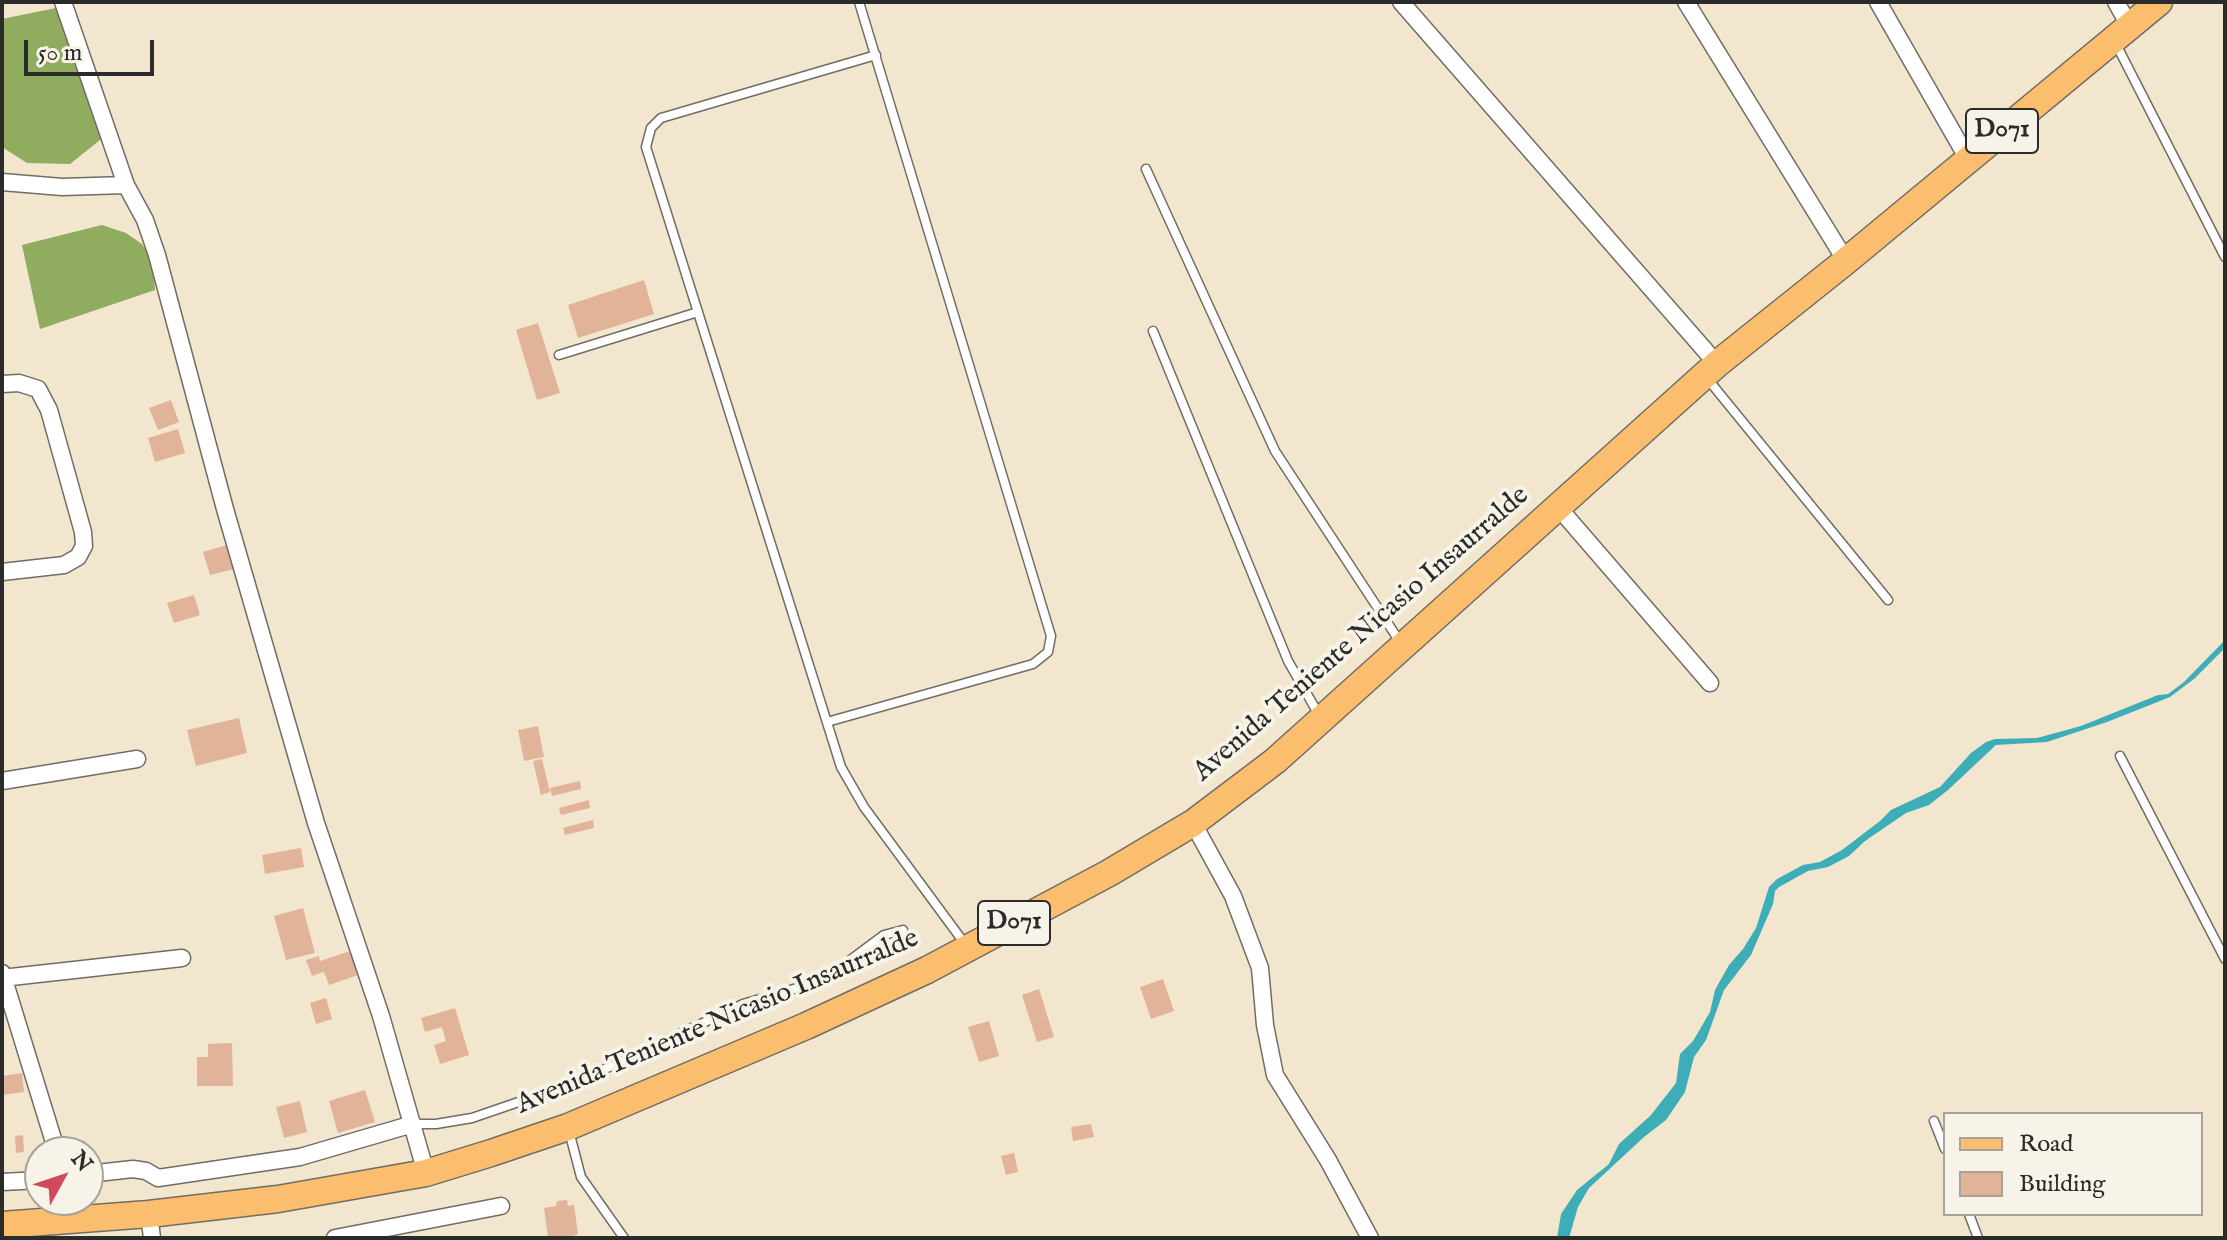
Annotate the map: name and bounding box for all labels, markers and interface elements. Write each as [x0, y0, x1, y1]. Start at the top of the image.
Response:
scale bar [28, 24, 158, 74]
text: 50 m [38, 38, 82, 69]
road number: D071 [1966, 109, 2038, 153]
street label: Avenida Teniente Nicasio Insaurralde [1187, 480, 1537, 790]
road number: D071 [978, 901, 1050, 945]
street label: Avenida Teniente Nicasio Insaurralde [512, 923, 924, 1123]
legend [1943, 1112, 2203, 1216]
text: Road [2019, 1129, 2073, 1160]
north arrow [24, 1136, 104, 1216]
text: N [64, 1146, 98, 1178]
text: Building [2019, 1169, 2105, 1200]

